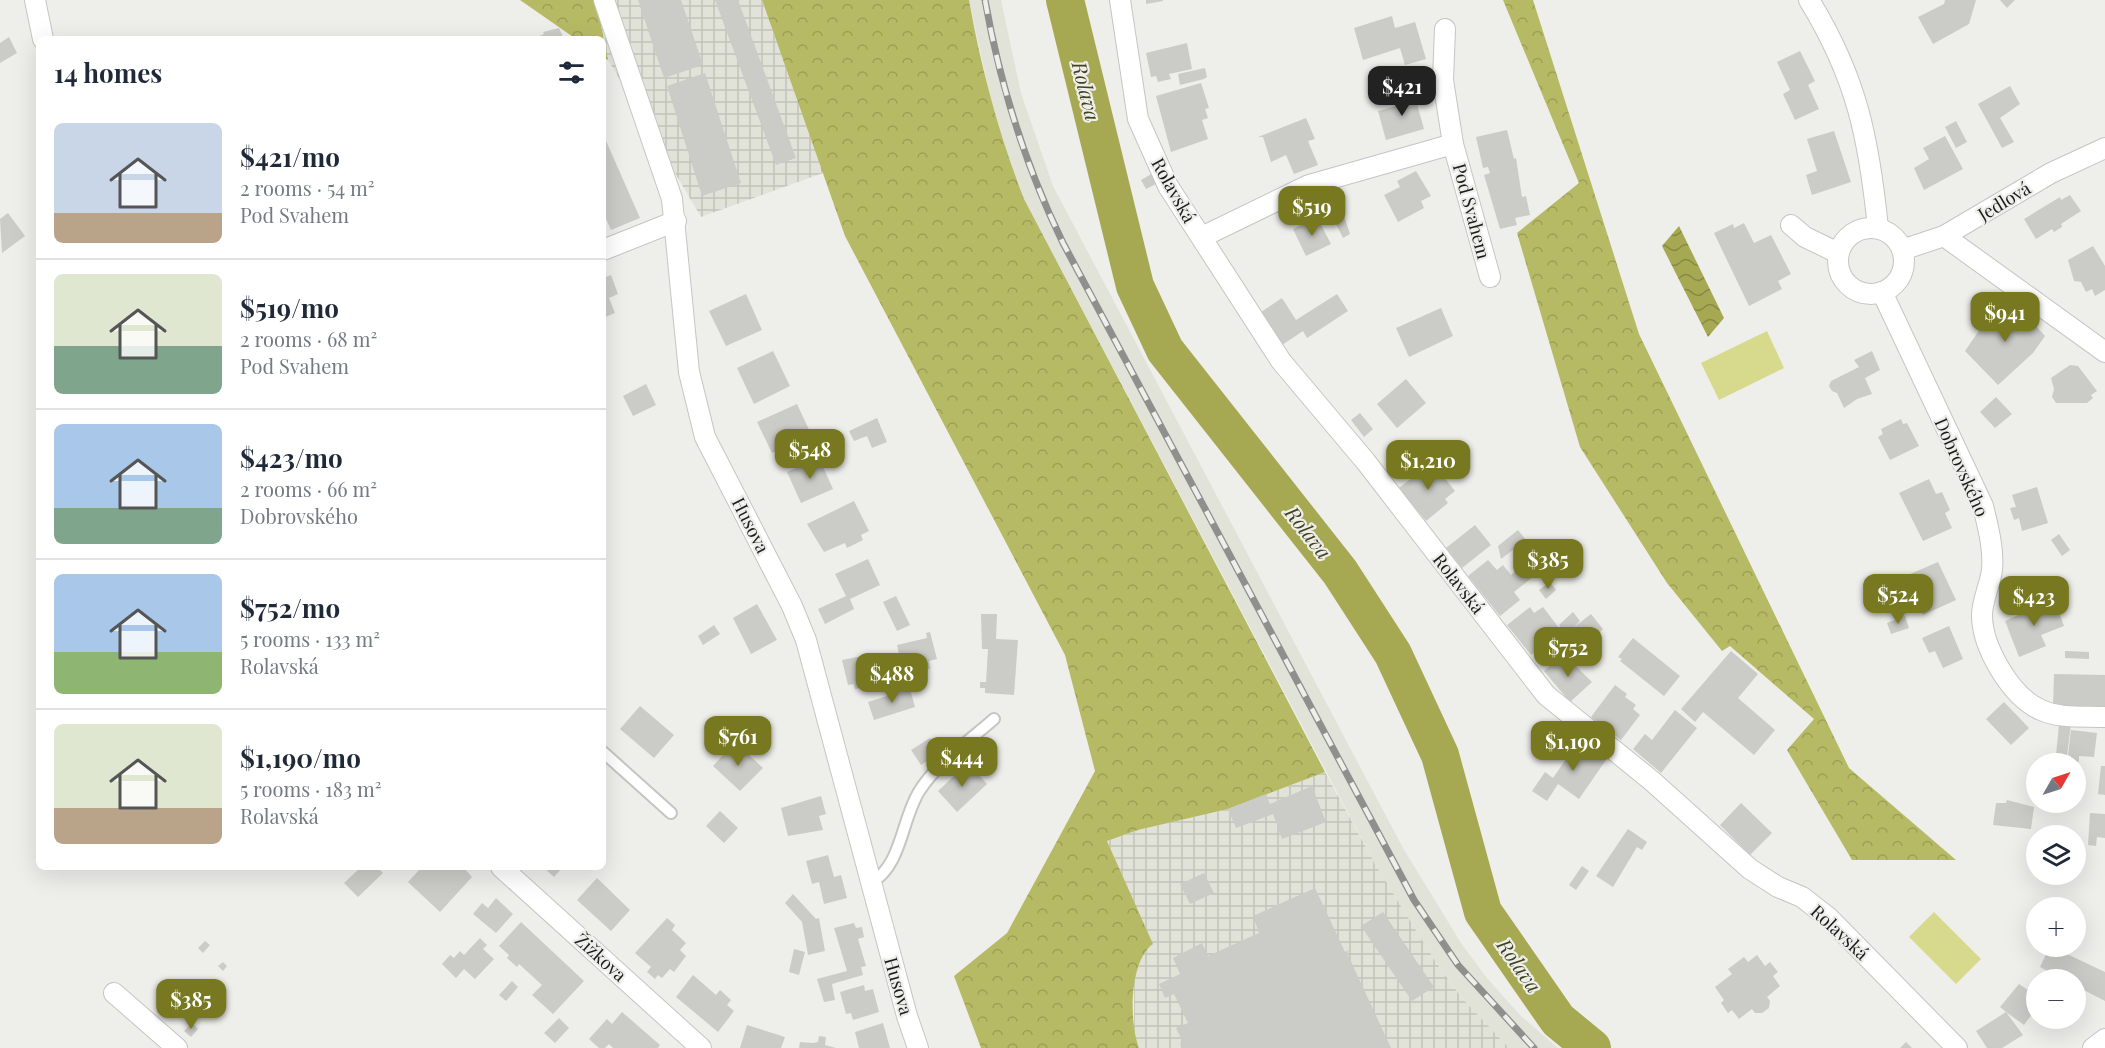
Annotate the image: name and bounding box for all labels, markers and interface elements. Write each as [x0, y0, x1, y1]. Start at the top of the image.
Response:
text: 14 homes [54, 55, 162, 90]
icon: filters [555, 56, 588, 89]
water label: Rolava [1066, 58, 1107, 123]
pin: $421 [1366, 66, 1438, 117]
text: $421 [1382, 72, 1422, 99]
text: $421/mo [240, 139, 340, 174]
icon: home [102, 147, 174, 219]
street label: Rolavská [1146, 153, 1202, 227]
street label: Pod Svahem [1448, 160, 1496, 262]
text: 2 rooms · 54 m² [240, 174, 375, 201]
street label: Jedlová [1972, 176, 2035, 227]
pin: $519 [1276, 186, 1348, 237]
text: $519 [1292, 192, 1332, 219]
text: Pod Svahem [240, 201, 349, 228]
text: $519/mo [240, 290, 339, 325]
pin: $941 [1969, 292, 2041, 343]
icon: home [102, 298, 174, 370]
text: $941 [1985, 298, 2025, 325]
text: 2 rooms · 68 m² [240, 325, 377, 352]
text: Pod Svahem [240, 352, 349, 379]
street label: Dobrovského [1929, 414, 1995, 520]
pin: $548 [774, 429, 846, 480]
text: $548 [789, 435, 831, 462]
text: $423/mo [240, 440, 343, 475]
pin: $1,210 [1379, 440, 1477, 491]
text: $1,210 [1400, 446, 1456, 473]
icon: home [102, 448, 174, 520]
text: 2 rooms · 66 m² [240, 475, 377, 502]
street label: Husova [727, 493, 775, 557]
water label: Rolava [1279, 499, 1338, 564]
text: Dobrovského [240, 502, 358, 529]
pin: $385 [1512, 539, 1584, 590]
text: $385 [1527, 545, 1569, 572]
street label: Rolavská [1428, 548, 1490, 618]
pin: $524 [1862, 574, 1934, 625]
pin: $423 [1998, 576, 2070, 627]
text: $524 [1877, 580, 1919, 607]
text: $423 [2013, 582, 2055, 609]
text: $752/mo [240, 590, 340, 625]
icon: home [102, 598, 174, 670]
text: 5 rooms · 133 m² [240, 625, 380, 652]
pin: $752 [1532, 627, 1604, 678]
text: $752 [1548, 633, 1588, 660]
text: Rolavská [240, 652, 319, 679]
pin: $488 [856, 653, 928, 704]
text: $488 [870, 659, 914, 686]
pin: $761 [702, 716, 774, 767]
pin: $1,190 [1524, 721, 1622, 772]
text: $761 [718, 722, 758, 749]
text: $1,190 [1545, 727, 1601, 754]
pin: $444 [926, 737, 998, 788]
text: $1,190/mo [240, 740, 361, 775]
text: $444 [940, 743, 984, 770]
icon: home [102, 748, 174, 820]
north arrow [2026, 753, 2086, 813]
map controls [2026, 753, 2086, 1029]
text: 5 rooms · 183 m² [240, 775, 381, 802]
text: Rolavská [240, 802, 319, 829]
button: layers [2026, 825, 2086, 885]
button: + [2026, 897, 2086, 957]
street label: Rolavská [1806, 899, 1874, 965]
street label: Žižkova [570, 928, 632, 986]
water label: Rolava [1491, 932, 1548, 997]
street label: Husova [879, 954, 919, 1018]
button: − [2026, 969, 2086, 1029]
pin: $385 [155, 979, 227, 1030]
text: $385 [170, 985, 212, 1012]

